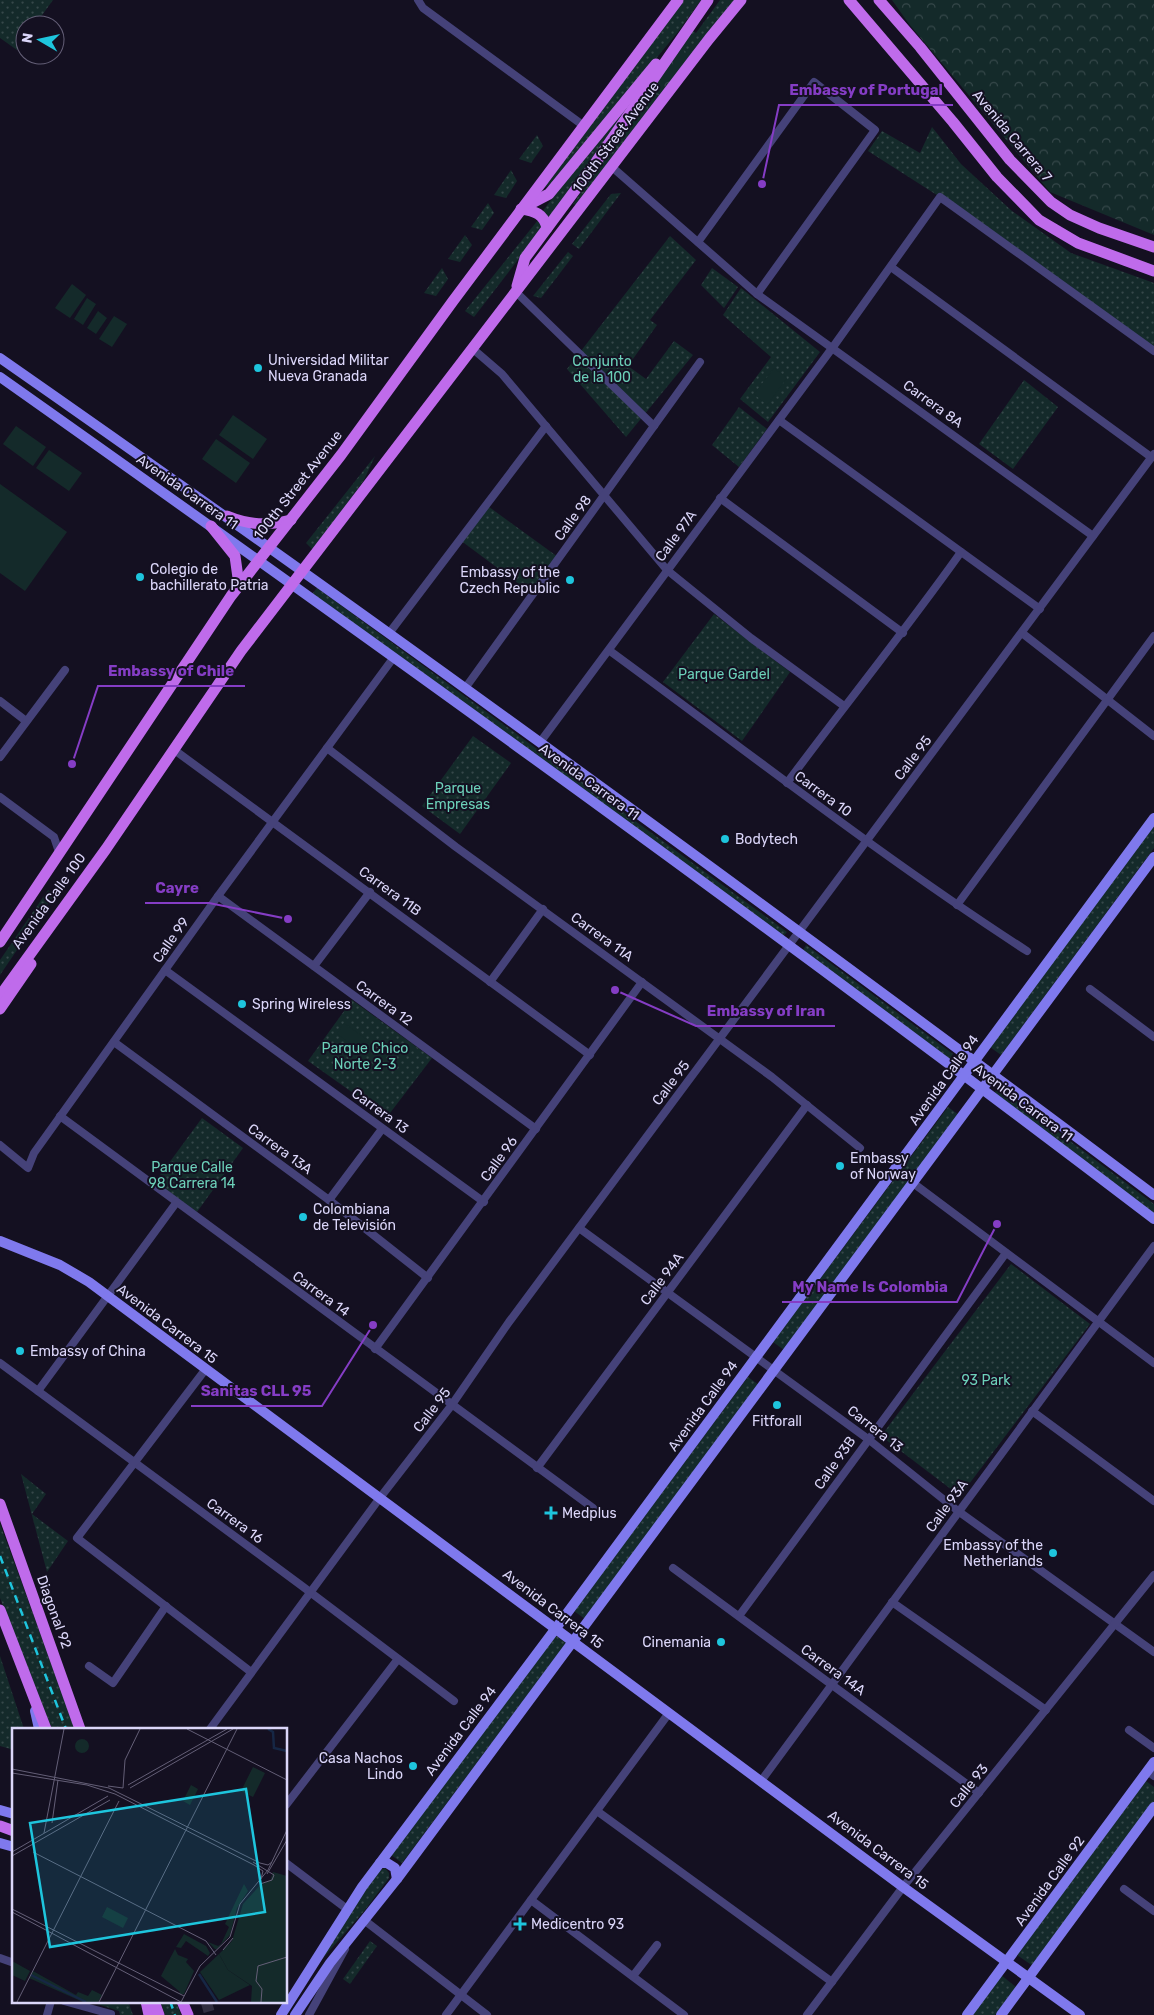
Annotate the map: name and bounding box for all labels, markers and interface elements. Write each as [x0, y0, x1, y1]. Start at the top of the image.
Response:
north arrow [15, 15, 65, 65]
text: N [18, 32, 37, 44]
callout: Embassy of Portugal [779, 75, 953, 105]
street label: 100th Street Avenue [569, 78, 663, 196]
text: Embassy of Portugal [789, 81, 943, 99]
street label: Avenida Carrera 7 [969, 87, 1055, 185]
place label: Universidad Militar Nueva Granada [268, 352, 389, 385]
park label: Conjunto de la 100 [572, 353, 632, 386]
marker: Universidad Militar Nueva Granada [252, 362, 264, 374]
street label: Carrera 8A [900, 377, 967, 432]
street label: 100th Street Avenue [250, 427, 346, 543]
street label: Avenida Carrera 11 [133, 451, 241, 533]
street label: Calle 98 [551, 492, 595, 544]
street label: Calle 97A [652, 507, 701, 565]
place label: Colegio de bachillerato Patria [150, 561, 269, 594]
place label: Embassy of the Czech Republic [460, 564, 560, 597]
marker: Colegio de bachillerato Patria [134, 571, 146, 583]
marker: Embassy of the Czech Republic [564, 574, 576, 586]
callout: Embassy of Chile [98, 656, 245, 686]
text: Embassy of Chile [108, 662, 234, 680]
park label: Parque Gardel [678, 666, 770, 683]
street label: Calle 95 [891, 732, 935, 784]
street label: Avenida Carrera 11 [536, 740, 642, 824]
street label: Carrera 10 [791, 768, 855, 821]
park label: Parque Empresas [426, 780, 490, 813]
place label: Bodytech [735, 831, 798, 848]
marker: Bodytech [719, 833, 731, 845]
street label: Avenida Calle 100 [8, 850, 90, 952]
street label: Carrera 11B [355, 863, 425, 919]
callout: Cayre [145, 873, 209, 903]
text: Cayre [155, 879, 199, 897]
street label: Carrera 11A [567, 909, 637, 966]
street label: Calle 99 [149, 914, 193, 966]
street label: Carrera 12 [352, 977, 416, 1029]
place label: Spring Wireless [252, 996, 351, 1013]
callout: Embassy of Iran [696, 996, 835, 1026]
marker: Spring Wireless [236, 998, 248, 1010]
text: Embassy of Iran [707, 1002, 825, 1020]
street label: Avenida Calle 94 [906, 1031, 983, 1129]
park label: Parque Chico Norte 2-3 [322, 1040, 408, 1073]
street label: Calle 95 [649, 1057, 693, 1109]
street label: Avenida Carrera 11 [970, 1060, 1076, 1146]
street label: Carrera 13 [348, 1085, 412, 1137]
street label: Carrera 13A [244, 1120, 316, 1178]
street label: Calle 96 [477, 1133, 521, 1185]
place label: Embassy of Norway [850, 1150, 916, 1183]
park label: Parque Calle 98 Carrera 14 [148, 1159, 236, 1192]
marker: Embassy of Norway [834, 1160, 846, 1172]
place label: Colombiana de Televisión [313, 1201, 396, 1234]
marker: Colombiana de Televisión [297, 1211, 309, 1223]
street label: Calle 94A [637, 1249, 688, 1309]
street label: Carrera 14 [289, 1268, 353, 1321]
callout: My Name Is Colombia [782, 1272, 957, 1302]
text: My Name Is Colombia [792, 1278, 948, 1296]
street label: Avenida Carrera 15 [113, 1281, 221, 1367]
place label: Embassy of China [30, 1343, 146, 1360]
marker: Embassy of China [14, 1345, 26, 1357]
street label: Avenida Calle 94 [665, 1357, 742, 1455]
park label: 93 Park [961, 1372, 1011, 1389]
callout: Sanitas CLL 95 [191, 1376, 322, 1406]
text: Sanitas CLL 95 [201, 1382, 312, 1400]
street label: Calle 95 [410, 1384, 454, 1436]
marker: Fitforall [771, 1399, 783, 1411]
street label: Carrera 13 [844, 1402, 906, 1456]
place label: Fitforall [752, 1413, 802, 1430]
street label: Calle 93B [811, 1433, 859, 1493]
street label: Calle 93A [922, 1476, 972, 1536]
street label: Carrera 16 [203, 1495, 267, 1547]
place label: Medplus [562, 1505, 617, 1522]
marker: Medplus [544, 1506, 558, 1520]
place label: Embassy of the Netherlands [943, 1537, 1043, 1570]
marker: Embassy of the Netherlands [1047, 1547, 1059, 1559]
street label: Avenida Carrera 15 [499, 1566, 607, 1652]
street label: Diagonal 92 [33, 1573, 75, 1651]
place label: Cinemania [642, 1634, 711, 1651]
marker: Cinemania [715, 1636, 727, 1648]
street label: Carrera 14A [797, 1641, 869, 1700]
street label: Avenida Calle 94 [422, 1683, 500, 1779]
inset map [12, 1728, 288, 2002]
place label: Casa Nachos Lindo [319, 1750, 403, 1783]
marker: Casa Nachos Lindo [407, 1760, 419, 1772]
street label: Calle 93 [946, 1761, 992, 1811]
street label: Avenida Carrera 15 [824, 1807, 932, 1893]
street label: Avenida Calle 92 [1012, 1833, 1088, 1929]
place label: Medicentro 93 [531, 1916, 624, 1933]
marker: Medicentro 93 [513, 1917, 527, 1931]

